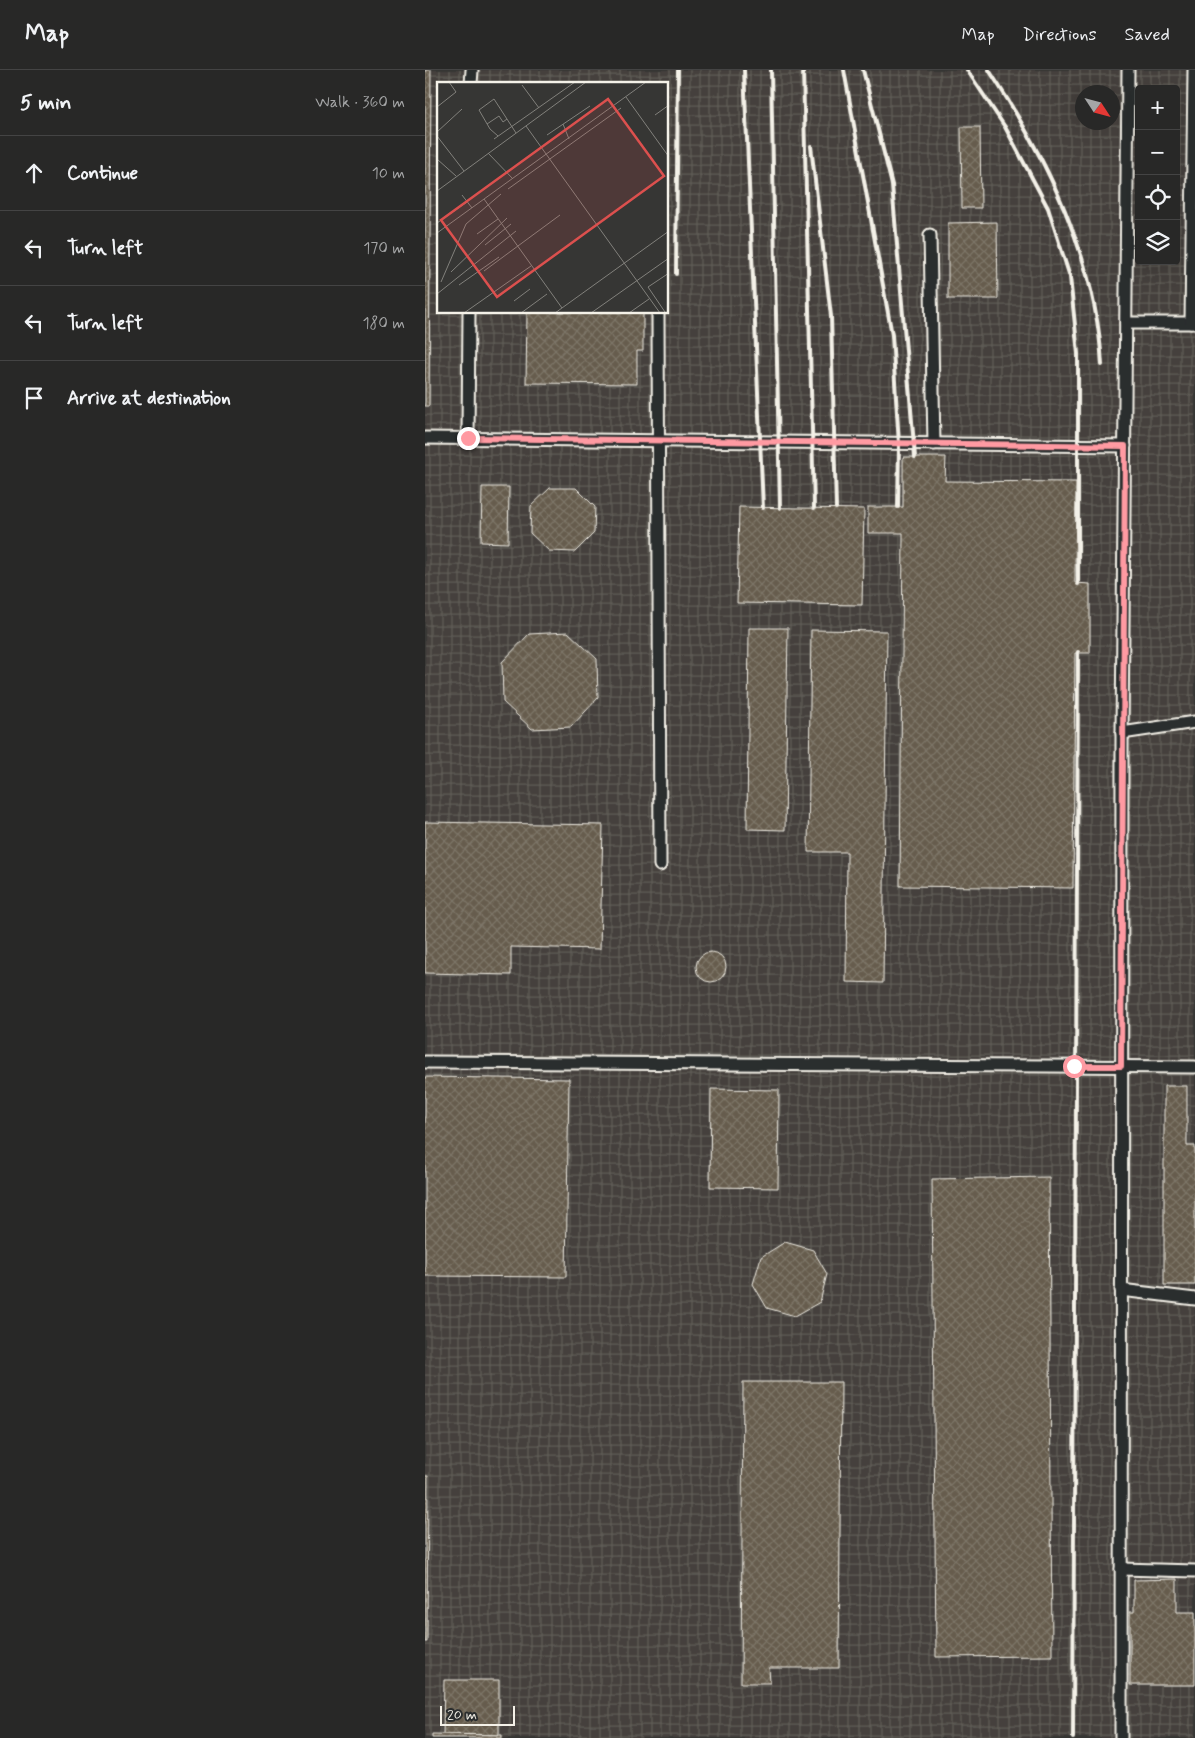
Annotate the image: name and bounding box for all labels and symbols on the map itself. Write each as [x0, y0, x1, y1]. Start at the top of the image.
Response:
inset map [437, 82, 669, 314]
north arrow [1075, 85, 1120, 130]
route end [457, 427, 480, 450]
route start [1063, 1055, 1086, 1078]
scale bar [440, 1703, 515, 1726]

